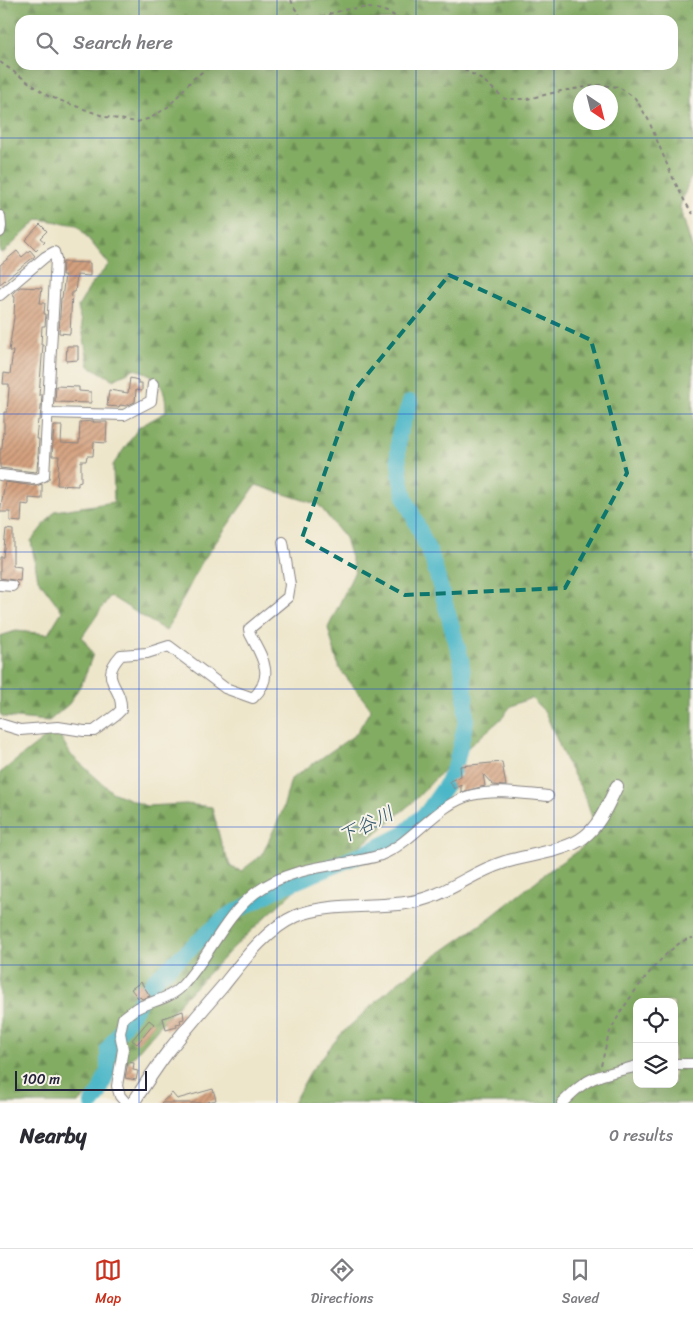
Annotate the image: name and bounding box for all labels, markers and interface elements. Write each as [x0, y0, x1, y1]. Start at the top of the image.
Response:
search box [15, 15, 678, 70]
text: Search here [73, 26, 173, 59]
icon: search [33, 29, 61, 57]
north arrow [573, 85, 618, 130]
water label: 下谷川 [331, 796, 401, 854]
map controls [633, 998, 678, 1088]
button: locate [633, 998, 678, 1043]
button: layers [633, 1043, 678, 1088]
text: 100 m [22, 1067, 60, 1092]
scale bar [15, 1068, 148, 1091]
text: Nearby [20, 1117, 86, 1155]
text: 0 results [609, 1121, 673, 1150]
tab: Map [94, 1256, 122, 1311]
tab: Directions [311, 1256, 373, 1311]
tab: Saved [562, 1256, 599, 1311]

